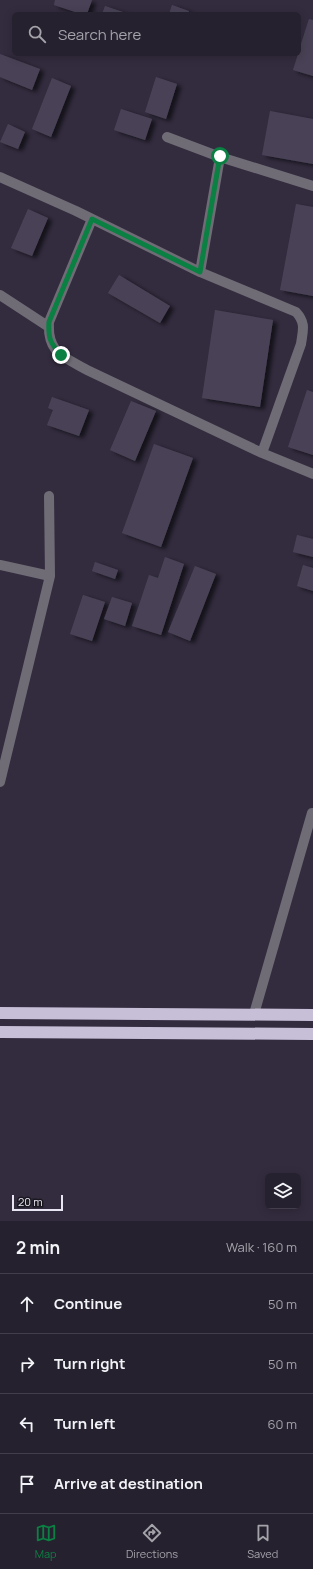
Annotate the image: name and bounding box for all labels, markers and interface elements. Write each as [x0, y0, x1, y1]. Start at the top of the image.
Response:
search box [12, 12, 301, 56]
icon: search [26, 23, 48, 45]
text: Search here [58, 24, 141, 45]
route start [211, 147, 229, 165]
route end [52, 346, 70, 364]
map controls [265, 1173, 301, 1209]
button: layers [265, 1173, 301, 1209]
scale bar [12, 1193, 63, 1212]
text: 20 m [18, 1194, 43, 1209]
text: 2 min [16, 1236, 60, 1259]
text: Walk · 160 m [226, 1238, 297, 1256]
icon: ahead [16, 1293, 38, 1315]
text: Continue [54, 1293, 122, 1314]
text: 50 m [268, 1295, 297, 1313]
icon: right [16, 1353, 38, 1375]
text: Turn right [54, 1353, 125, 1374]
text: 50 m [268, 1355, 297, 1373]
icon: left [16, 1413, 38, 1435]
text: Turn left [54, 1413, 116, 1434]
text: 60 m [267, 1415, 297, 1433]
icon: arrive [16, 1473, 38, 1495]
text: Arrive at destination [54, 1473, 203, 1494]
tab: Map [35, 1522, 57, 1561]
tab: Directions [126, 1522, 178, 1561]
tab: Saved [247, 1522, 278, 1561]

